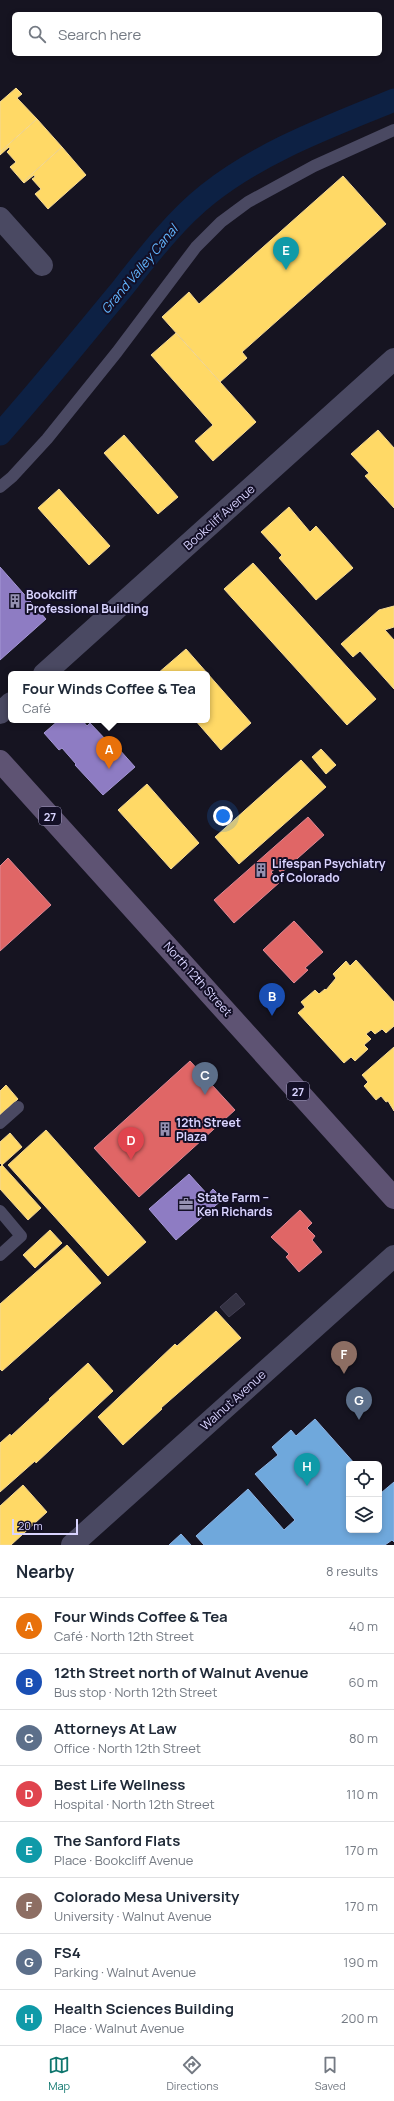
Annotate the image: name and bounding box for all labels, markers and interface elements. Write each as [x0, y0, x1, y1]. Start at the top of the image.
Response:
search box [12, 12, 382, 56]
icon: search [26, 23, 48, 45]
text: Search here [58, 24, 141, 45]
water label: Grand Valley Canal [97, 219, 183, 317]
pin: E [273, 237, 299, 270]
street label: Bookcliff Avenue [180, 480, 258, 554]
place label: Bookcliff Professional Building [26, 586, 149, 617]
building icon: Bookcliff Professional Building [7, 593, 23, 609]
popup [8, 671, 210, 723]
text: Four Winds Coffee & Tea [22, 678, 196, 699]
text: Café [22, 699, 51, 717]
pin: A [96, 736, 122, 769]
your location [213, 806, 233, 826]
road number: 27 [39, 807, 61, 825]
place label: Lifespan Psychiatry of Colorado [272, 855, 386, 886]
building icon: Lifespan Psychiatry of Colorado [253, 862, 269, 878]
street label: North 12th Street [160, 938, 236, 1020]
pin: B [259, 983, 285, 1016]
pin: C [192, 1062, 218, 1095]
road number: 27 [287, 1082, 309, 1100]
place label: 12th Street Plaza [176, 1114, 241, 1145]
building icon: 12th Street Plaza [157, 1121, 173, 1137]
pin: D [118, 1127, 144, 1160]
place label: State Farm -- Ken Richards [197, 1189, 273, 1220]
office icon: State Farm -- Ken Richards [178, 1196, 194, 1212]
pin: F [331, 1341, 357, 1374]
street label: Walnut Avenue [197, 1366, 269, 1434]
pin: G [346, 1387, 372, 1420]
pin: H [294, 1453, 320, 1486]
map controls [346, 1461, 382, 1533]
button: locate [346, 1461, 382, 1497]
button: layers [346, 1497, 382, 1533]
scale bar [12, 1517, 78, 1536]
text: 20 m [18, 1518, 43, 1533]
text: Nearby [16, 1560, 74, 1583]
text: 8 results [326, 1562, 378, 1580]
text: Four Winds Coffee & Tea [54, 1606, 228, 1627]
text: A [25, 1617, 33, 1635]
text: 40 m [349, 1617, 378, 1635]
text: Café · North 12th Street [54, 1627, 194, 1645]
text: 12th Street north of Walnut Avenue [54, 1662, 309, 1683]
text: B [25, 1673, 33, 1691]
text: 60 m [348, 1673, 378, 1691]
text: Bus stop · North 12th Street [54, 1683, 217, 1701]
text: Attorneys At Law [54, 1718, 177, 1739]
text: C [24, 1729, 34, 1747]
text: 80 m [349, 1729, 378, 1747]
text: Office · North 12th Street [54, 1739, 201, 1757]
text: Best Life Wellness [54, 1774, 185, 1795]
text: D [24, 1785, 34, 1803]
text: 110 m [346, 1785, 378, 1803]
text: Hospital · North 12th Street [54, 1795, 215, 1813]
text: The Sanford Flats [54, 1830, 180, 1851]
text: E [25, 1841, 33, 1859]
text: 170 m [345, 1841, 378, 1859]
text: Place · Bookcliff Avenue [54, 1851, 193, 1869]
text: Colorado Mesa University [54, 1886, 240, 1907]
text: F [26, 1897, 32, 1915]
text: 170 m [345, 1897, 378, 1915]
text: University · Walnut Avenue [54, 1907, 212, 1925]
text: FS4 [54, 1942, 81, 1963]
text: G [24, 1953, 34, 1971]
text: 190 m [343, 1953, 378, 1971]
text: Parking · Walnut Avenue [54, 1963, 196, 1981]
text: Health Sciences Building [54, 1998, 234, 2019]
text: H [24, 2009, 34, 2027]
text: 200 m [341, 2009, 378, 2027]
text: Place · Walnut Avenue [54, 2019, 184, 2037]
tab: Map [48, 2054, 70, 2093]
tab: Directions [166, 2054, 219, 2093]
tab: Saved [315, 2054, 346, 2093]

